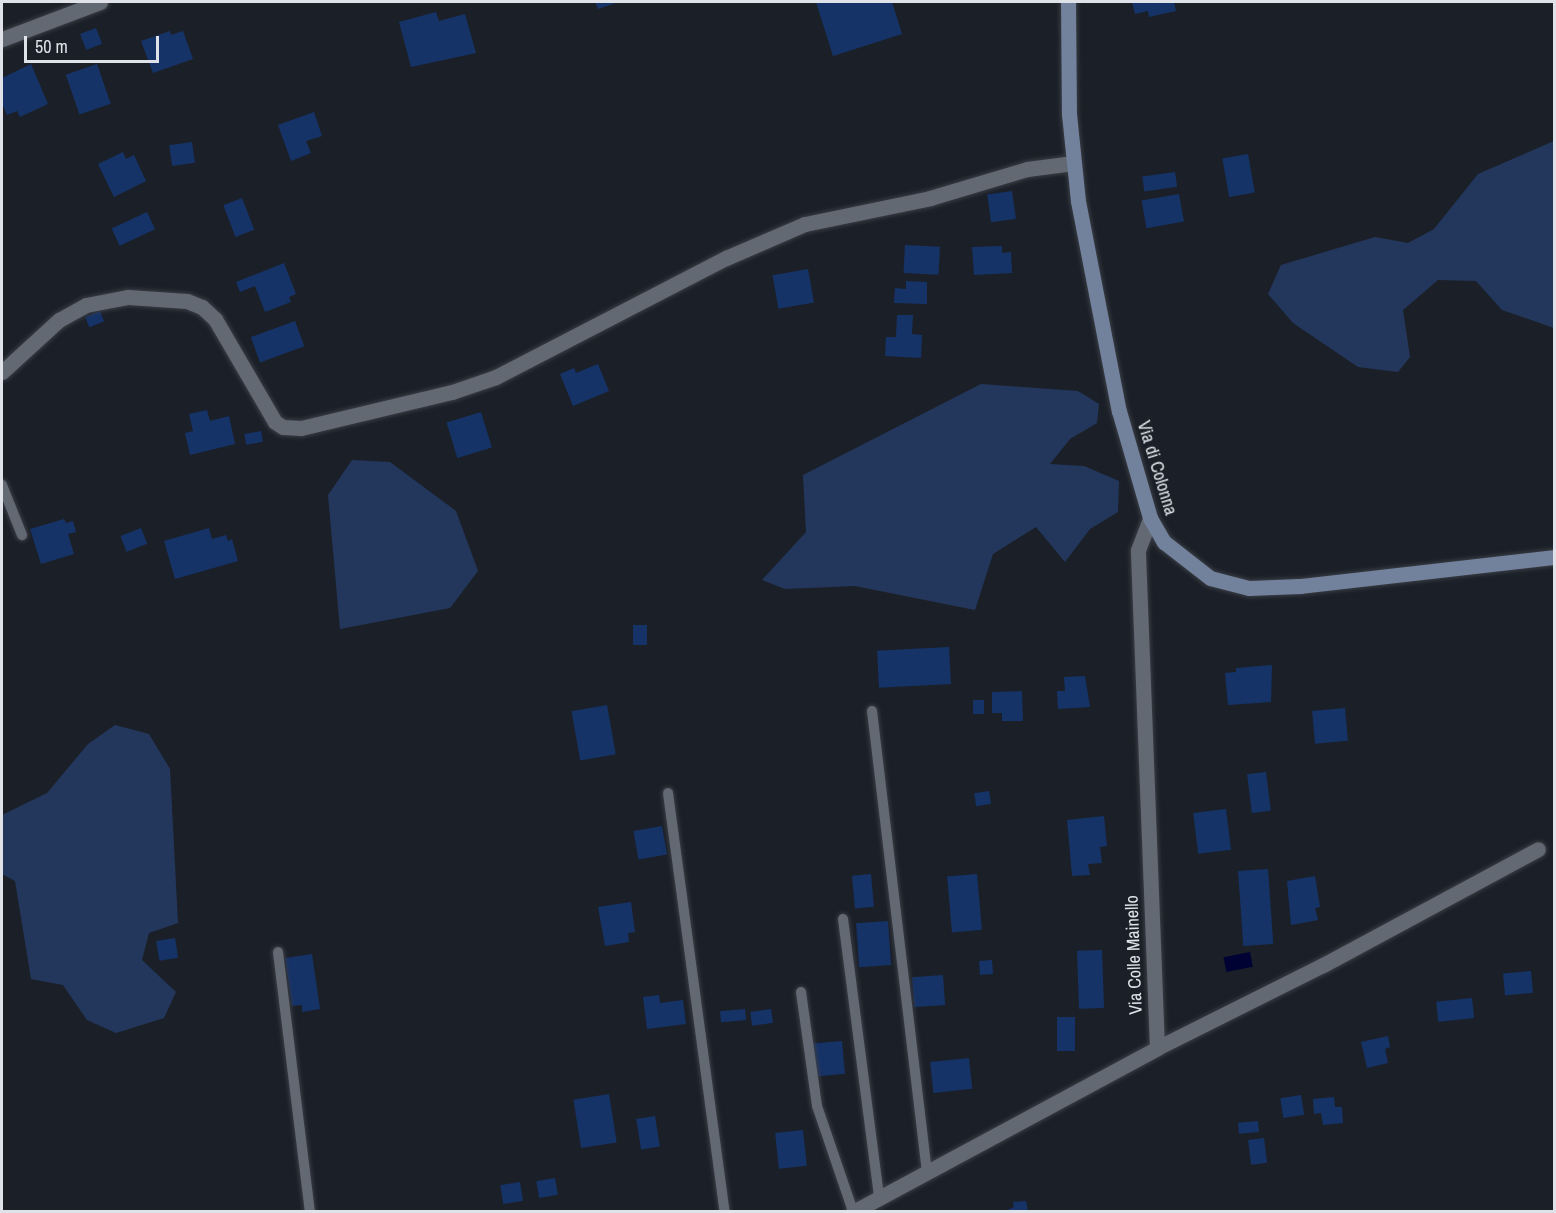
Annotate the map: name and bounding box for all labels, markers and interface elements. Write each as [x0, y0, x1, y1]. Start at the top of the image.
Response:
scale bar [27, 24, 162, 62]
text: 50 m [35, 34, 68, 59]
street label: Via di Colonna [1132, 418, 1182, 518]
street label: Via Colle Mainello [1121, 895, 1147, 1015]

